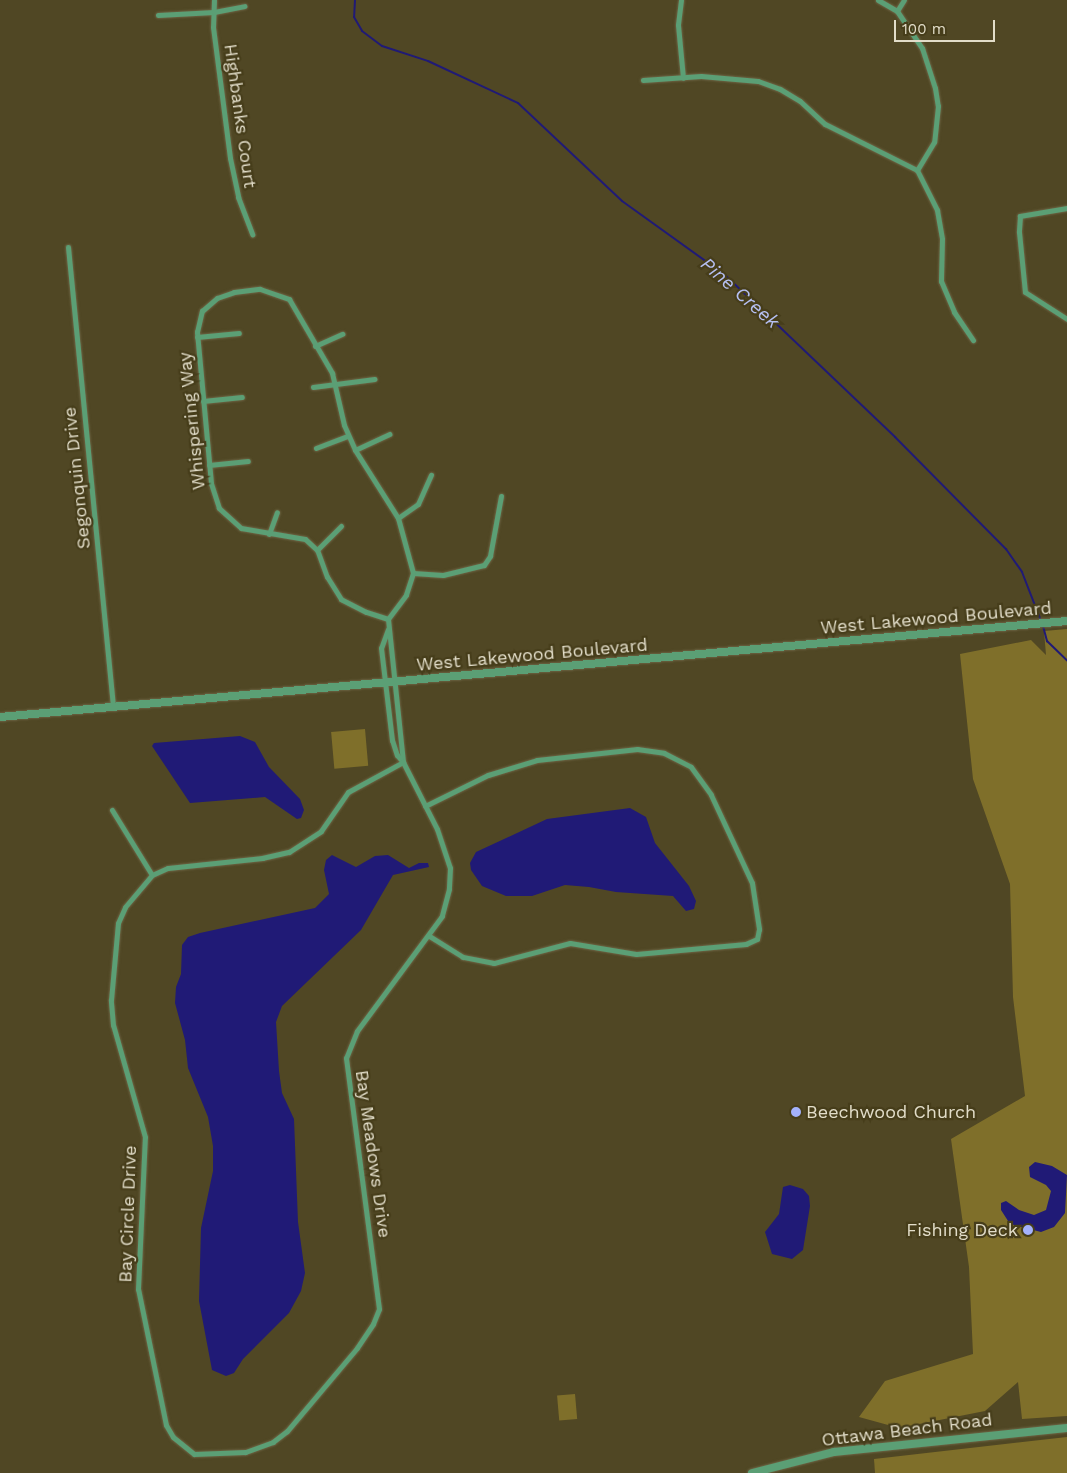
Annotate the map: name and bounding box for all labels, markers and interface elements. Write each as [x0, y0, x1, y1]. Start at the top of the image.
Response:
scale bar [897, 10, 998, 42]
text: 100 m [902, 20, 946, 38]
street label: Highbanks Court [219, 42, 261, 190]
water label: Pine Creek [696, 253, 784, 333]
street label: Whispering Way [174, 351, 210, 491]
street label: Segonquin Drive [59, 406, 95, 550]
street label: West Lakewood Boulevard [820, 597, 1052, 639]
street label: West Lakewood Boulevard [416, 634, 648, 676]
street label: Bay Meadows Drive [350, 1068, 396, 1240]
place label: Beechwood Church [806, 1101, 976, 1123]
marker: Beechwood Church [790, 1106, 802, 1118]
street label: Bay Circle Drive [115, 1145, 141, 1283]
place label: Fishing Deck [906, 1219, 1018, 1241]
marker: Fishing Deck [1022, 1224, 1034, 1236]
street label: Ottawa Beach Road [820, 1409, 994, 1451]

